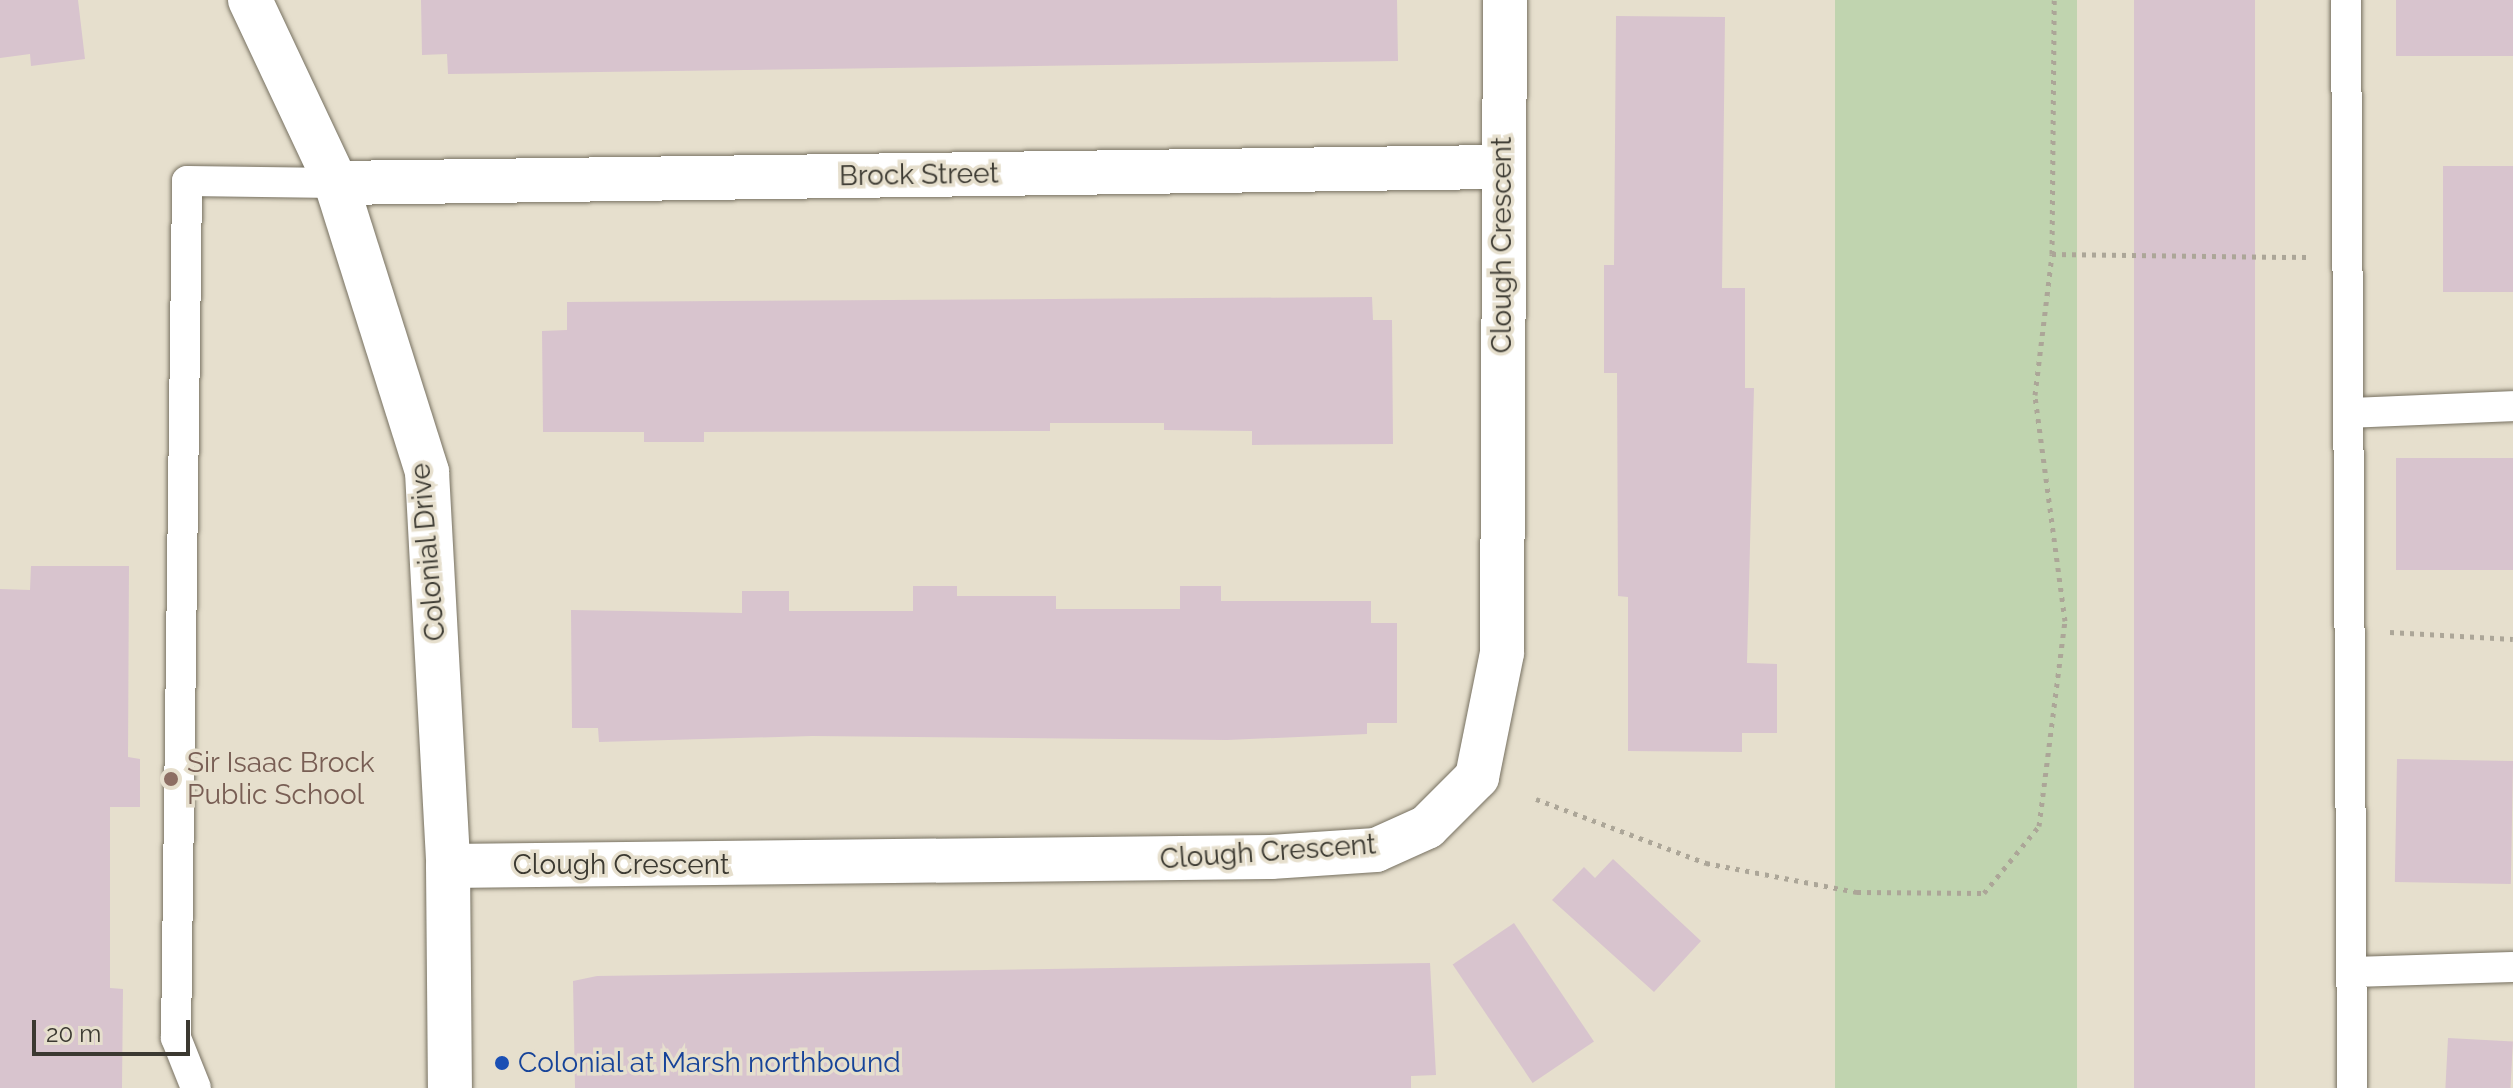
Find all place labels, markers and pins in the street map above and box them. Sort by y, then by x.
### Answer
place label: Sir Isaac Brock Public School [187,746,375,812]
marker: Sir Isaac Brock Public School [162,770,180,788]
place label: Colonial at Marsh northbound [518,1046,902,1080]
marker: Colonial at Marsh northbound [493,1054,511,1072]

